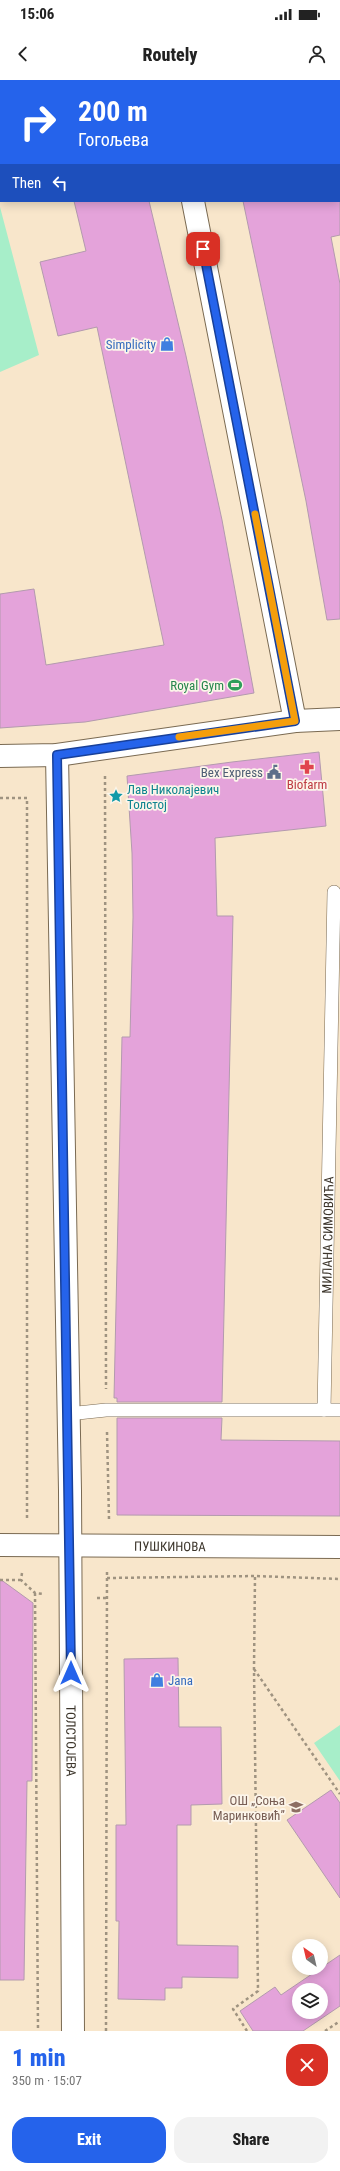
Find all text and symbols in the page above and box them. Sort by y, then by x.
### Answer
text: 15:06 [20,5,54,23]
icon: back [12,43,34,65]
icon: person [306,43,328,65]
text: Routely [143,44,197,65]
text: 200 m [78,95,148,128]
icon: right [12,96,64,148]
text: Гогољева [78,129,149,150]
icon: left [49,172,71,194]
text: Then [12,174,41,192]
pin [186,232,220,266]
icon: arrive [192,238,214,260]
shop icon: Simplicity [159,336,175,352]
place label: Simplicity [106,337,157,352]
sports icon: Royal Gym [227,677,243,693]
place label: Royal Gym [170,678,224,693]
pharmacy icon: Biofarm [299,759,315,775]
public building icon: Bex Express [266,764,282,780]
place label: Bex Express [201,765,263,780]
place label: Biofarm [287,777,327,792]
place label: Лав Николајевич Толстој [127,782,219,812]
place icon: Лав Николајевич Толстој [108,788,124,804]
street label: МИЛАНА СИМОВИЋА [319,1176,336,1294]
street label: ПУШКИНОВА [134,1538,206,1554]
position arrow [50,1652,92,1694]
shop icon: Jana [149,1672,165,1688]
place label: Jana [168,1673,193,1688]
street label: ТОЛСТОЈЕВА [64,1705,79,1777]
place label: ОШ „Соња Маринковић” [213,1793,285,1823]
school or university icon: ОШ „Соња Маринковић” [288,1799,304,1815]
north arrow [292,1939,328,1975]
map controls [292,1939,328,2019]
button: layers [292,1983,328,2019]
text: 1 min [12,2044,66,2072]
button: close [286,2044,328,2086]
text: 350 m · 15:07 [12,2073,82,2088]
button: Exit [12,2117,166,2163]
button: Share [174,2117,328,2163]

